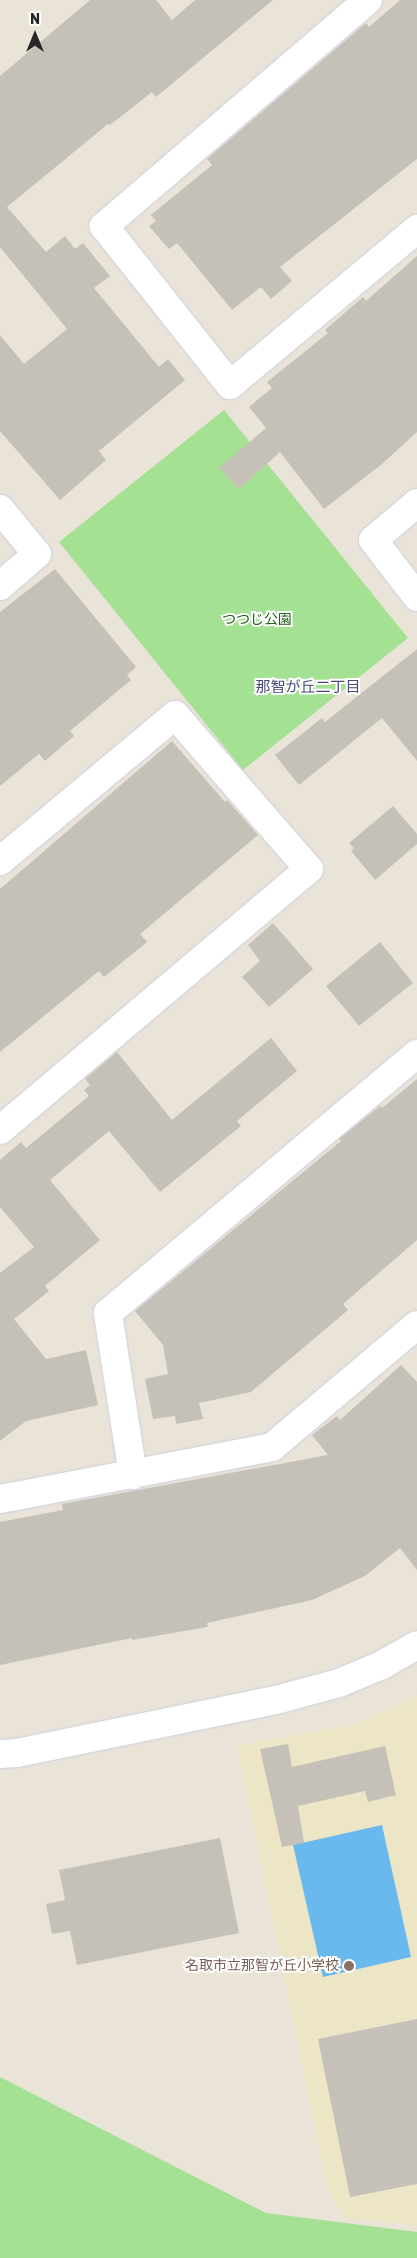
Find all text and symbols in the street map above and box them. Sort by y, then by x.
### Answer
north arrow [10,10,60,60]
text: N [30,11,40,28]
park label: つつじ公園 [222,612,292,628]
district label: 那智が丘二丁目 [256,679,360,697]
place label: 名取市立那智が丘小学校 [185,1958,339,1974]
marker: 名取市立那智が丘小学校 [343,1960,355,1972]

